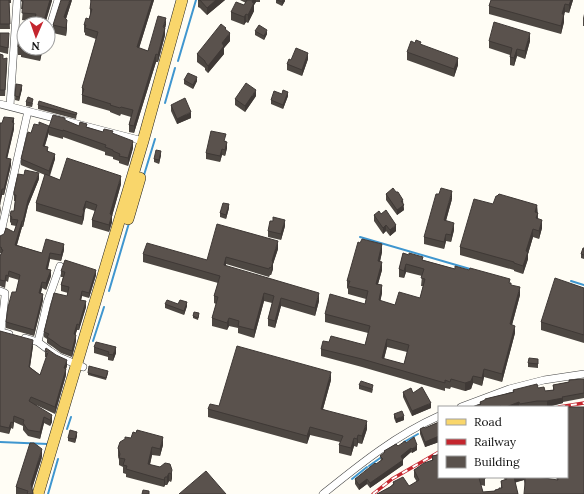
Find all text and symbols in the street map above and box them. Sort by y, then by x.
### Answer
north arrow [16,16,56,56]
text: N [31,39,40,53]
legend [438,406,568,478]
text: Road [474,414,502,429]
text: Railway [474,434,517,449]
text: Building [474,454,520,469]

